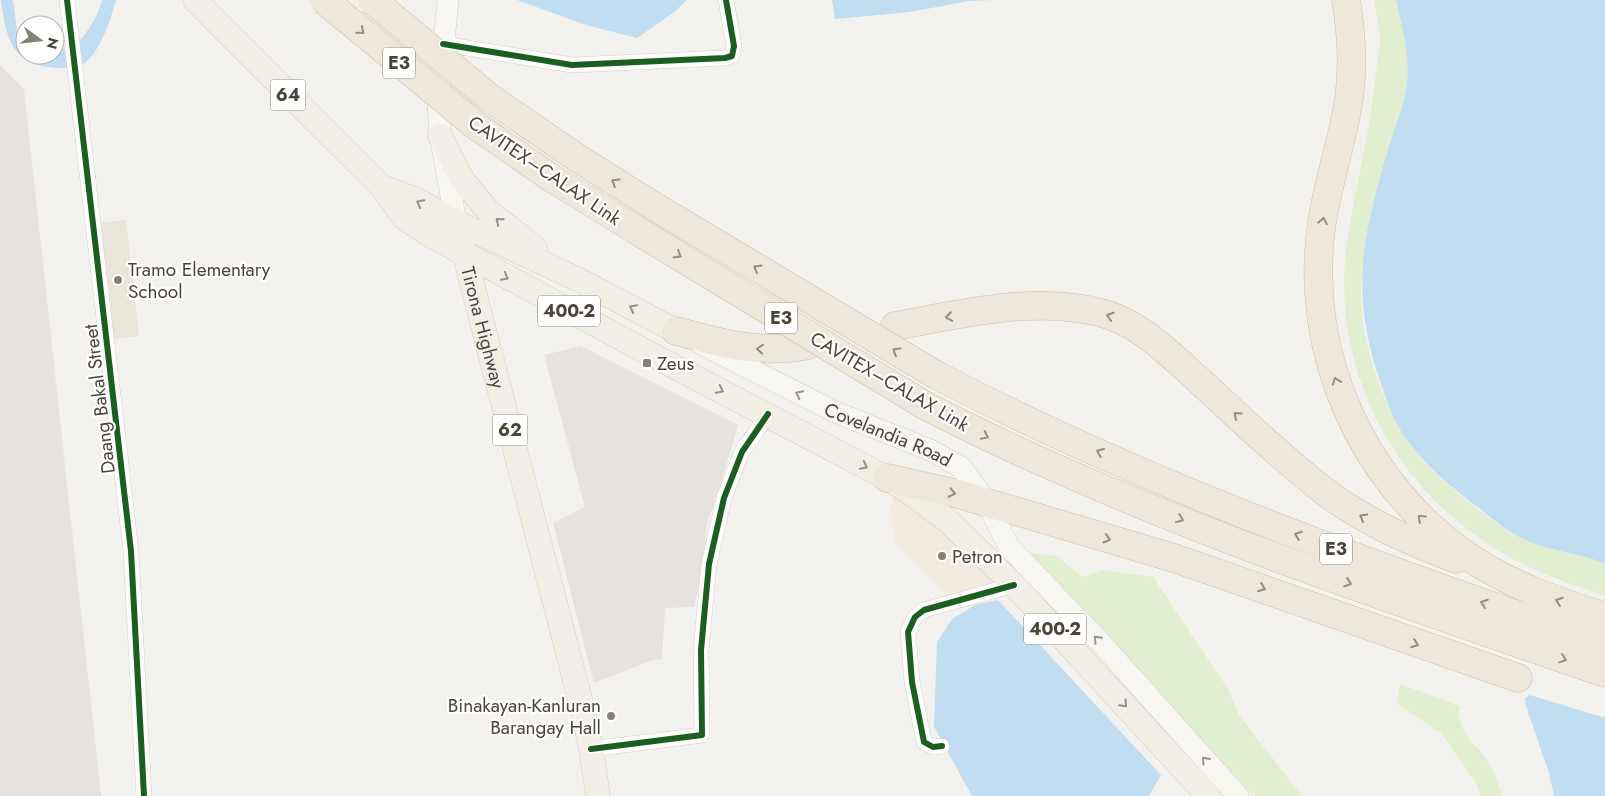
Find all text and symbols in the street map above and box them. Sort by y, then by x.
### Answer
north arrow [15,15,65,65]
one-way arrow [355,26,364,34]
text: N [41,35,64,51]
road number: E3 [383,48,415,78]
road number: 64 [270,80,306,110]
street label: CAVITEX–CALAX Link [463,109,627,232]
one-way arrow [612,179,621,188]
one-way arrow [416,199,425,209]
one-way arrow [1317,217,1327,225]
one-way arrow [496,218,505,227]
one-way arrow [672,248,681,258]
place label: Tramo Elementary School [128,256,271,305]
street label: Tirona Highway [454,264,512,392]
one-way arrow [753,264,762,274]
one-way arrow [500,270,509,280]
marker: Tramo Elementary School [112,274,124,286]
road number: 400-2 [538,296,600,326]
road number: E3 [765,302,797,334]
one-way arrow [629,304,638,314]
one-way arrow [945,311,953,321]
one-way arrow [1106,311,1115,321]
street label: Daang Bakal Street [77,322,122,475]
street label: CAVITEX–CALAX Link [805,325,975,438]
one-way arrow [755,343,763,354]
one-way arrow [893,348,902,358]
place label: Zeus [657,350,695,377]
marker: Zeus [641,357,653,369]
one-way arrow [1332,378,1342,386]
one-way arrow [715,384,724,394]
one-way arrow [795,390,804,400]
street label: Covelandia Road [819,396,957,474]
one-way arrow [1233,412,1242,421]
road number: 62 [492,414,528,446]
one-way arrow [980,429,989,440]
one-way arrow [1096,448,1105,459]
one-way arrow [858,459,867,469]
one-way arrow [947,487,956,498]
one-way arrow [1175,512,1184,523]
one-way arrow [1359,514,1368,524]
one-way arrow [1417,515,1426,524]
one-way arrow [1294,531,1303,541]
one-way arrow [1103,533,1111,543]
road number: E3 [1320,534,1352,564]
place label: Petron [952,543,1003,570]
marker: Petron [936,550,948,562]
one-way arrow [1343,577,1351,587]
one-way arrow [1257,582,1266,592]
one-way arrow [1555,597,1564,607]
one-way arrow [1480,599,1488,609]
road number: 400-2 [1024,614,1086,644]
one-way arrow [1094,636,1103,645]
one-way arrow [1410,638,1419,648]
one-way arrow [1558,653,1566,663]
place label: Binakayan-Kanluran Barangay Hall [448,692,601,741]
one-way arrow [1118,699,1127,708]
marker: Binakayan-Kanluran Barangay Hall [605,710,617,722]
one-way arrow [1202,757,1211,766]

